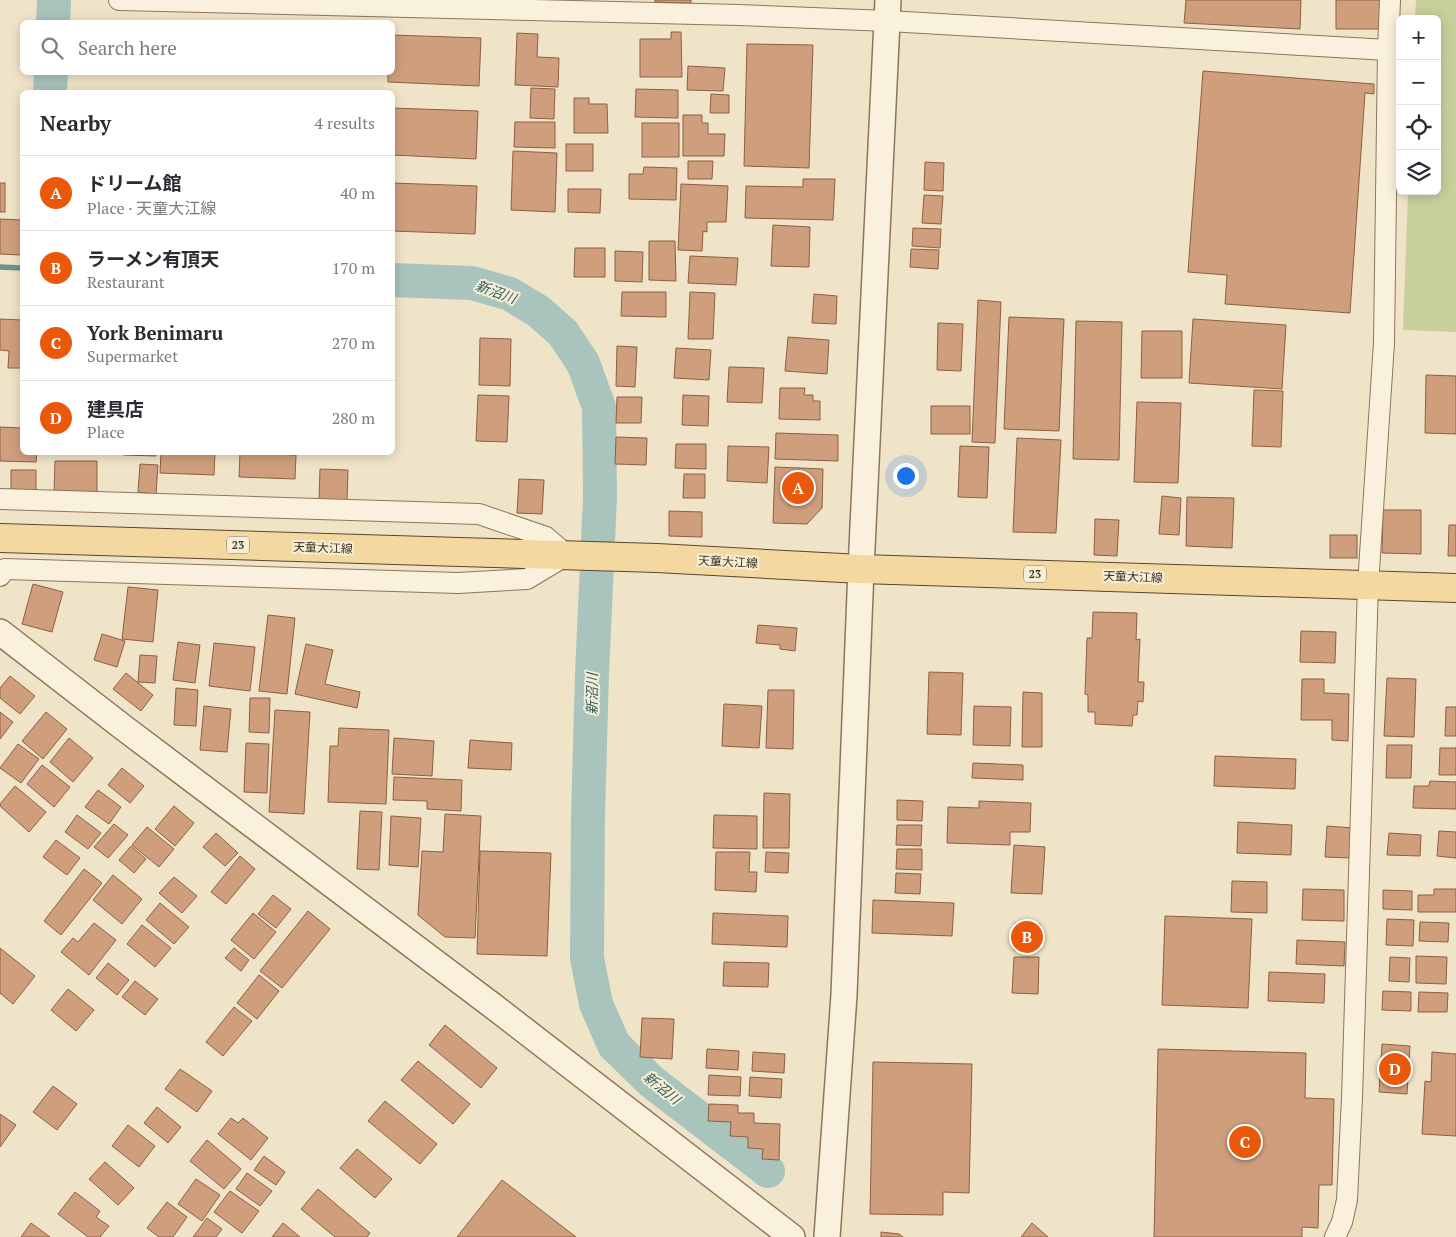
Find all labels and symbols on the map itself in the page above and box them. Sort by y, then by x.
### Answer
water label: 新沼川 [473,275,521,308]
your location [893,463,919,489]
pin: A [782,469,814,507]
road number: 23 [227,536,249,554]
street label: 天童大江線 [293,539,353,556]
street label: 天童大江線 [698,552,758,571]
road number: 23 [1024,566,1046,582]
street label: 天童大江線 [1103,568,1163,585]
water label: 新沼川 [582,671,601,715]
pin: B [1011,918,1043,956]
pin: D [1379,1050,1411,1088]
water label: 新沼川 [640,1067,686,1109]
pin: C [1229,1123,1261,1161]

